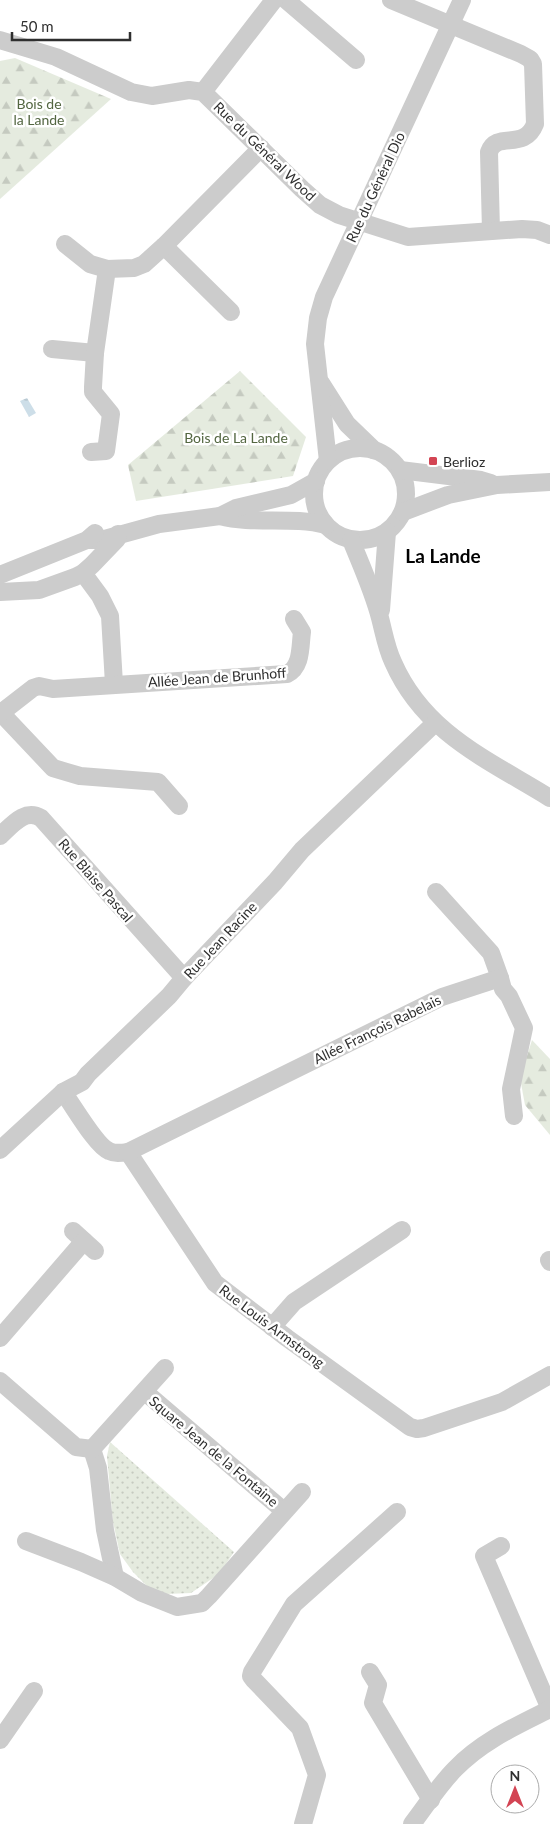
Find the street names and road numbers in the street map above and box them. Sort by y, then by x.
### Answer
street label: Rue du Général Wood [210,98,320,204]
street label: Rue du Général Dio [342,129,408,245]
street label: Allée Jean de Brunhoff [147,664,287,690]
street label: Rue Blaise Pascal [55,835,137,925]
street label: Rue Jean Racine [180,898,260,982]
street label: Allée François Rabelais [311,991,443,1067]
street label: Rue Louis Armstrong [216,1281,328,1371]
street label: Square Jean de la Fontaine [146,1392,282,1510]

